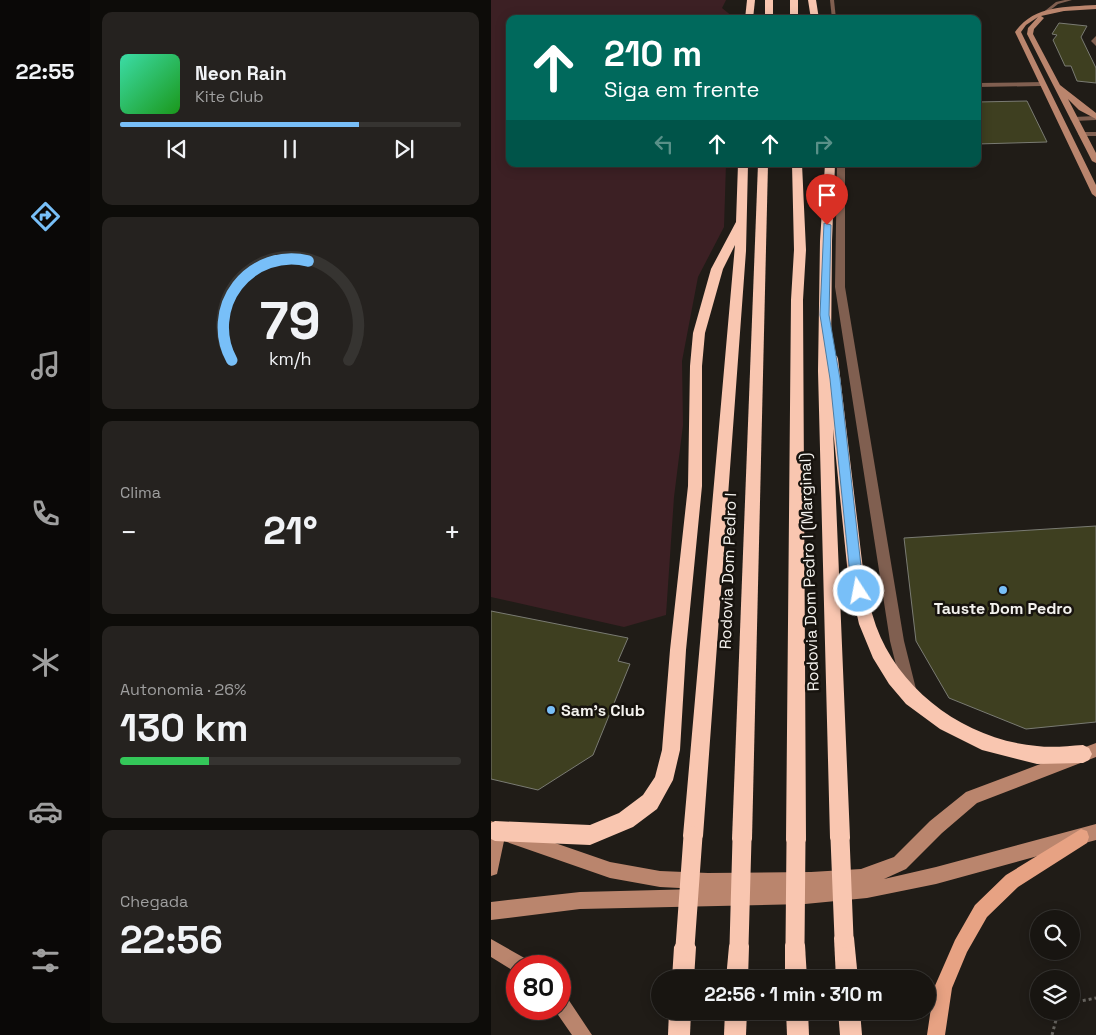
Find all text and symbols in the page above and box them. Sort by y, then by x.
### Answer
text: 210 m [604,32,702,76]
icon: ahead [521,35,586,100]
text: 22:55 [15,57,75,85]
text: Neon Rain [195,61,287,86]
text: Siga em frente [604,75,759,103]
text: Kite Club [195,86,264,107]
icon: left [650,130,678,158]
icon: ahead [703,130,731,158]
icon: ahead [756,130,784,158]
icon: right [809,130,837,158]
icon: previous [163,135,191,163]
icon: pause [276,135,304,163]
icon: next [390,135,418,163]
pin [806,174,848,225]
icon: arrive [813,181,841,209]
icon: directions [28,199,63,234]
text: 79 [260,288,321,354]
text: km/h [269,347,312,370]
icon: music [28,348,63,383]
street label: Rodovia Dom Pedro I (Marginal) [794,452,824,692]
text: Clima [120,482,161,503]
street label: Rodovia Dom Pedro I [715,492,741,650]
icon: phone [28,496,63,531]
text: 21° [263,507,318,555]
text: − [120,514,137,550]
text: + [444,514,461,550]
position arrow [832,564,884,616]
marker: Tauste Dom Pedro [997,584,1009,596]
place label: Tauste Dom Pedro [934,598,1072,619]
icon: climate [28,645,63,680]
text: Autonomia · 26% [120,679,246,700]
place label: Sam's Club [561,700,645,721]
text: 130 km [120,704,248,752]
marker: Sam's Club [545,704,557,716]
icon: car [28,794,63,829]
text: Chegada [120,891,188,912]
map controls [1030,910,1080,1020]
button: search [1030,910,1080,960]
text: 22:56 [120,916,223,964]
icon: filters [28,943,63,978]
speed limit sign: 80 [506,955,571,1020]
button: layers [1030,970,1080,1020]
text: 22:56 · 1 min · 310 m [704,982,883,1007]

